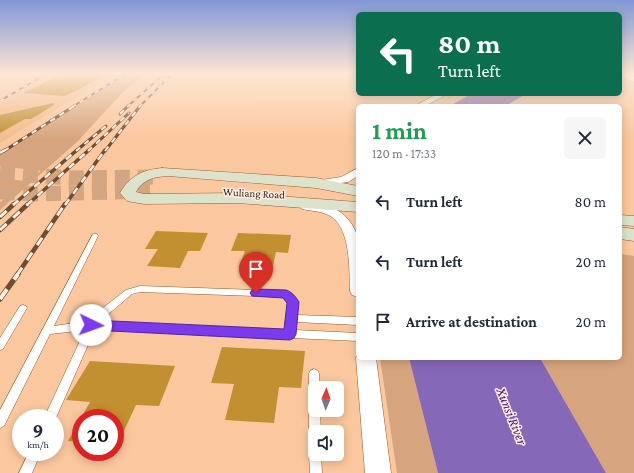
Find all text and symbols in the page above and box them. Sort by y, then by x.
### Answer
icon: left [372,28,424,80]
text: 80 m [438,28,500,59]
text: Turn left [438,61,501,81]
text: 1 min [372,117,427,144]
button: close [564,117,606,159]
text: 120 m · 17:33 [372,146,436,161]
street label: Wuliang Road [223,185,286,202]
icon: left [372,191,394,213]
text: Turn left [406,194,462,210]
text: 80 m [575,194,606,210]
icon: left [372,251,394,273]
pin [239,252,273,293]
text: Turn left [406,254,462,270]
text: 20 m [576,254,606,270]
icon: arrive [245,258,267,280]
position arrow [70,304,112,346]
icon: arrive [372,311,394,333]
text: Arrive at destination [406,314,537,330]
text: 20 m [576,314,606,330]
north arrow [308,381,344,417]
map controls [308,381,344,461]
water label: Xunsi River [493,384,531,448]
speed limit sign: 20 [72,409,124,461]
text: 9 [33,419,43,441]
button: sound [308,425,344,461]
text: km/h [27,439,49,450]

